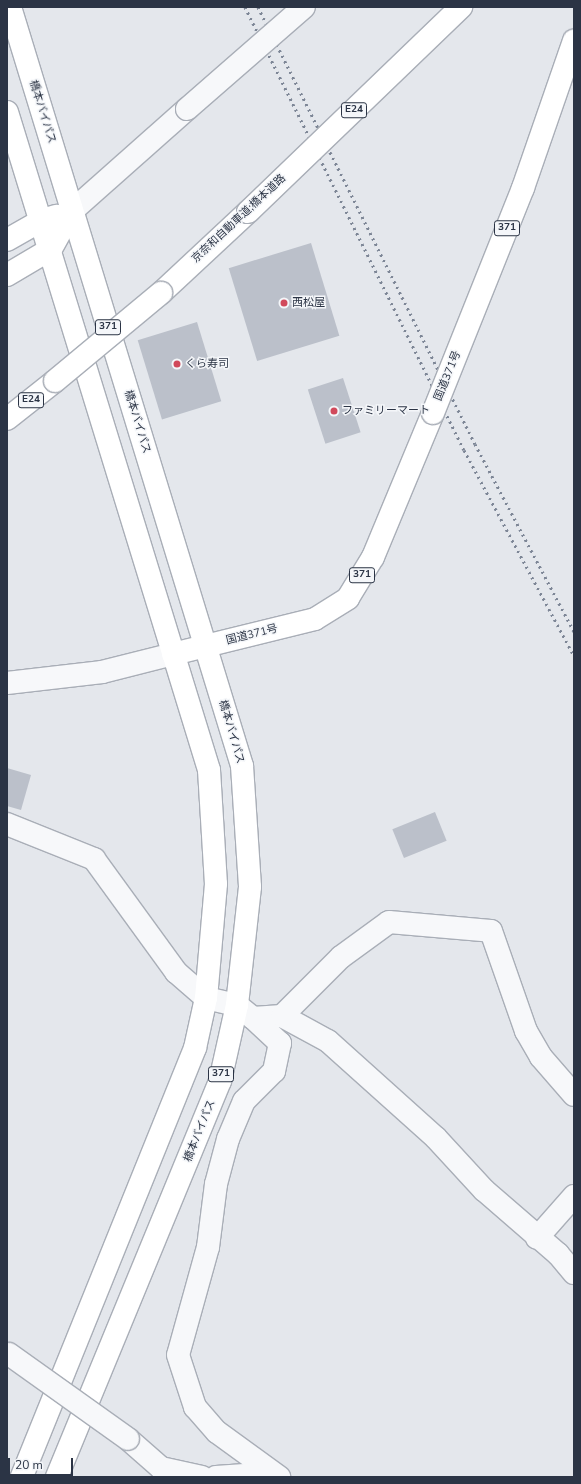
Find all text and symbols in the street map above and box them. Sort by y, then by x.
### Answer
street label: 橋本バイパス [26,79,58,145]
road number: E24 [341,102,367,118]
street label: 京奈和自動車道;橋本道路 [189,172,289,266]
road number: 371 [494,220,520,236]
place label: 西松屋 [292,296,325,310]
marker: 西松屋 [279,298,289,308]
road number: 371 [95,319,121,335]
street label: 国道371号 [432,349,464,403]
place label: くら寿司 [185,357,229,371]
marker: くら寿司 [172,359,182,369]
street label: 橋本バイパス [121,389,153,455]
road number: E24 [18,392,44,408]
place label: ファミリーマート [342,404,430,418]
marker: ファミリーマート [329,406,339,416]
road number: 371 [349,567,375,583]
street label: 国道371号 [225,622,279,648]
street label: 橋本バイパス [216,698,246,766]
road number: 371 [208,1066,234,1082]
street label: 橋本バイパス [182,1098,218,1164]
scale bar [10,1450,75,1476]
text: 20 m [15,1457,43,1473]

